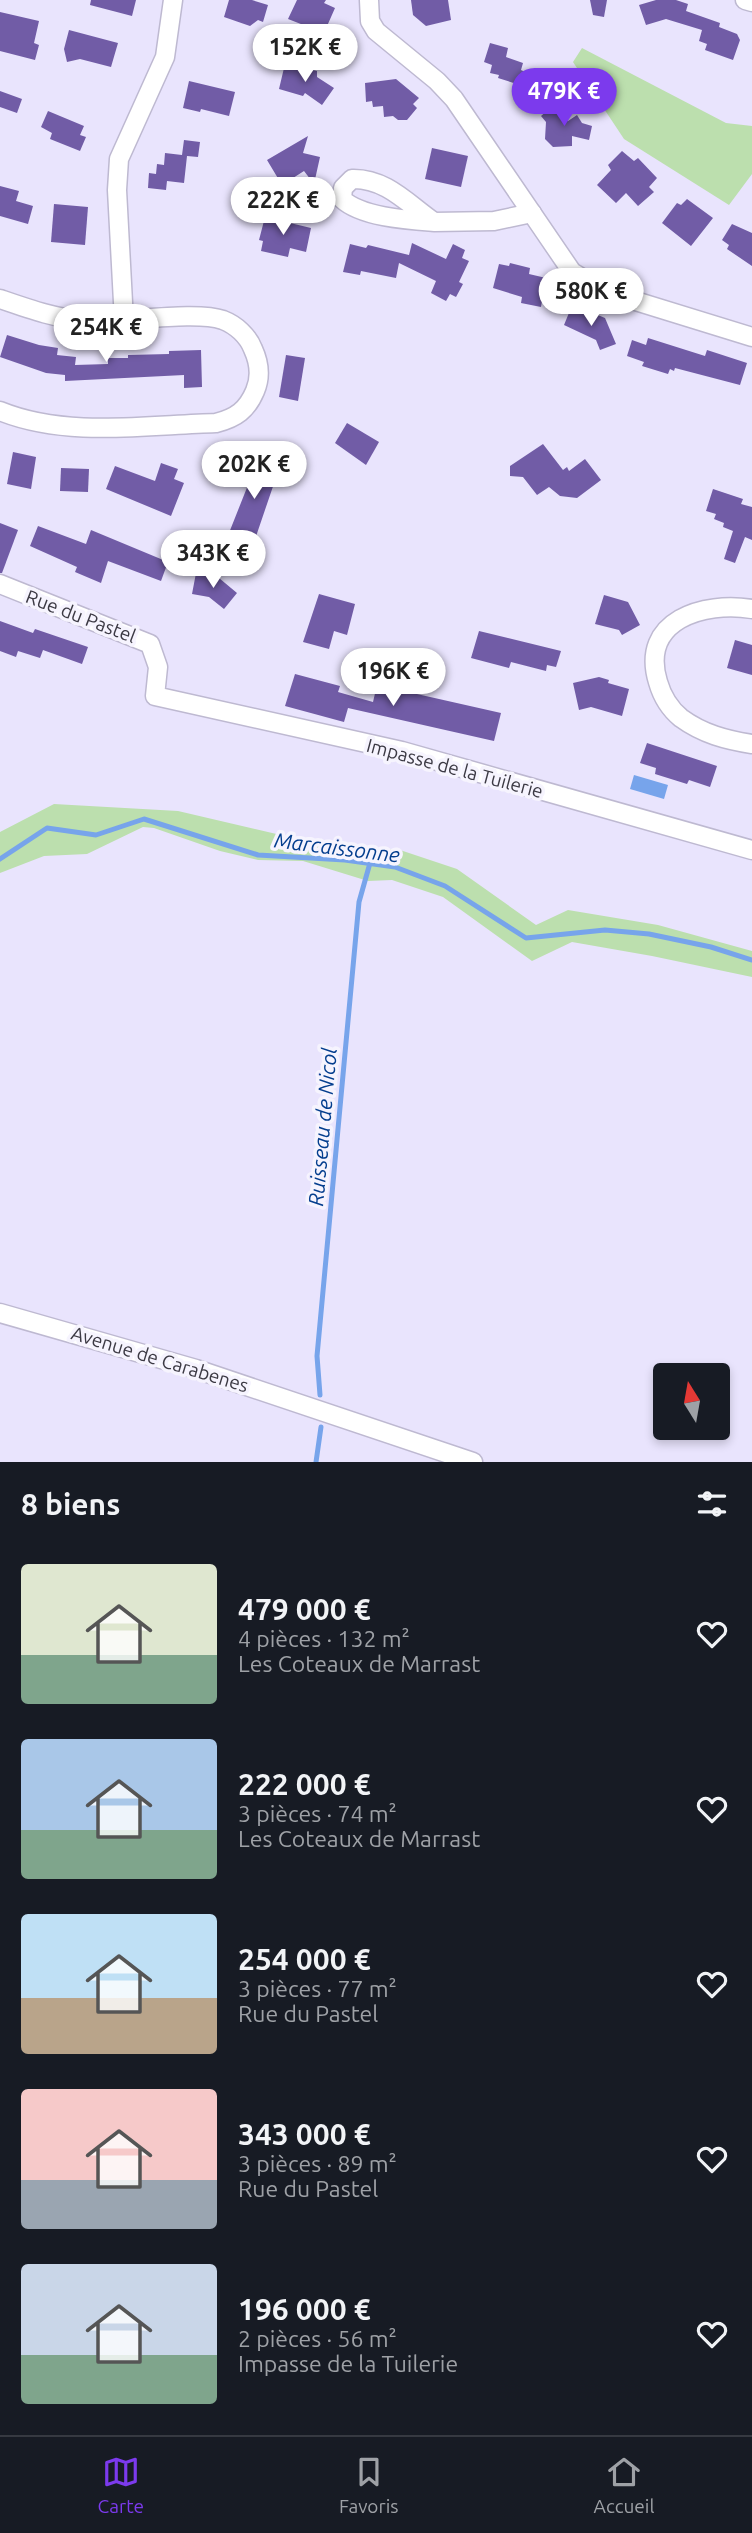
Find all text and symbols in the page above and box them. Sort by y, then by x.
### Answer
pin: 152K € [248,24,362,84]
text: 152K € [269,34,341,59]
pin: 479K € [507,68,621,128]
text: 479K € [528,78,600,103]
pin: 222K € [226,177,340,237]
text: 222K € [247,187,319,212]
pin: 580K € [534,268,648,328]
text: 580K € [555,278,627,303]
pin: 254K € [49,304,163,364]
text: 254K € [70,314,142,339]
pin: 202K € [197,442,311,501]
text: 202K € [218,451,290,476]
pin: 343K € [156,530,270,590]
text: 343K € [177,540,249,565]
street label: Rue du Pastel [23,585,139,647]
pin: 196K € [336,648,450,708]
text: 196K € [357,658,429,683]
street label: Impasse de la Tuilerie [364,734,546,802]
water label: Marcaissonne [273,827,402,867]
water label: Ruisseau de Nicol [303,1047,341,1207]
street label: Avenue de Carabenes [69,1322,251,1396]
north arrow [653,1363,730,1440]
map controls [653,1363,730,1440]
icon: filters [693,1485,731,1523]
text: 8 biens [21,1487,120,1521]
icon: home [77,1592,161,1676]
text: 479 000 € [238,1592,371,1626]
icon: heart [693,1615,731,1653]
text: 4 pièces · 132 m² [238,1626,410,1651]
text: Les Coteaux de Marrast [238,1651,480,1676]
icon: home [77,1767,161,1851]
text: 222 000 € [238,1767,371,1801]
icon: heart [693,1790,731,1828]
text: 3 pièces · 74 m² [238,1801,397,1826]
text: Les Coteaux de Marrast [238,1826,480,1851]
icon: home [77,1942,161,2026]
text: 254 000 € [238,1942,371,1976]
icon: heart [693,1965,731,2003]
text: 3 pièces · 77 m² [238,1976,397,2001]
text: Rue du Pastel [238,2001,378,2026]
icon: home [77,2117,161,2201]
text: 343 000 € [238,2117,371,2151]
icon: heart [693,2140,731,2178]
text: 3 pièces · 89 m² [238,2151,397,2176]
text: Rue du Pastel [238,2176,378,2201]
icon: home [77,2292,161,2376]
text: 196 000 € [238,2292,371,2326]
icon: heart [693,2315,731,2353]
text: 2 pièces · 56 m² [238,2326,397,2351]
text: Impasse de la Tuilerie [238,2351,458,2376]
tab: Carte [98,2453,144,2517]
tab: Favoris [339,2453,399,2517]
tab: Accueil [594,2453,654,2517]

